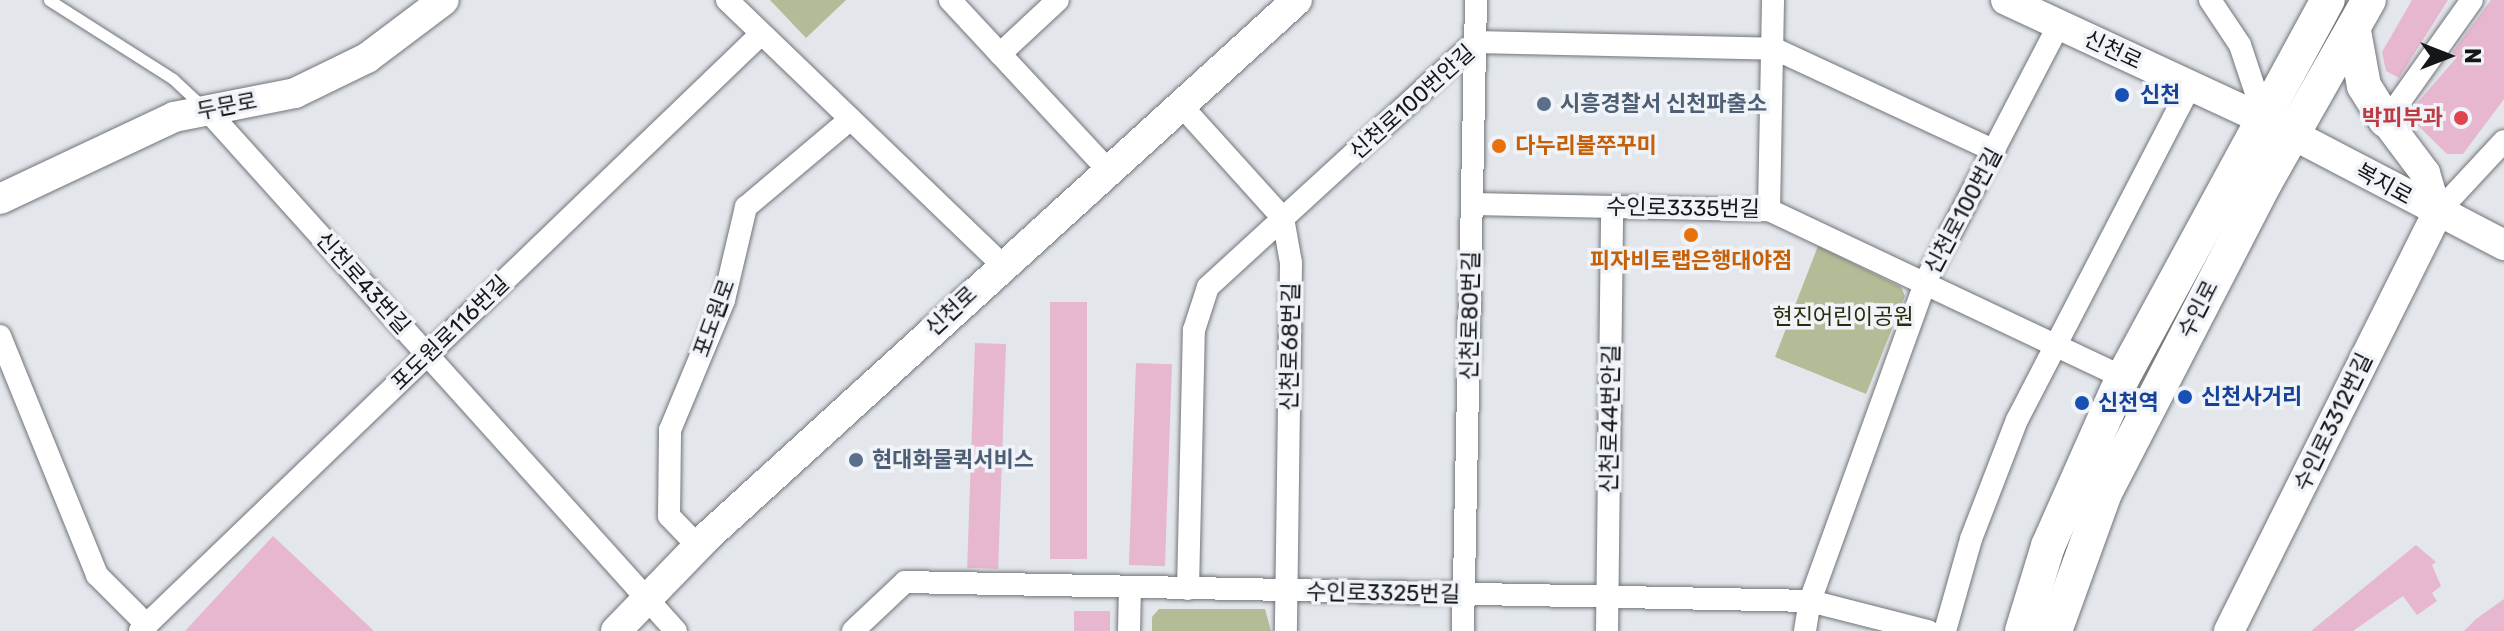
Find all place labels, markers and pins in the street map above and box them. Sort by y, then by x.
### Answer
place label: 신천 [2140,82,2180,108]
marker: 신천 [2111,84,2133,106]
place label: 시흥경찰서 신천파출소 [1560,91,1767,117]
marker: 시흥경찰서 신천파출소 [1535,95,1553,113]
place label: 박피부과 [2362,105,2443,131]
marker: 박피부과 [2450,107,2472,129]
place label: 다누리불쭈꾸미 [1515,133,1657,159]
marker: 다누리불쭈꾸미 [1490,137,1508,155]
marker: 피자비토랩은행대야점 [1682,226,1700,244]
place label: 피자비토랩은행대야점 [1590,248,1792,274]
place label: 신천사거리 [2201,384,2302,410]
marker: 신천사거리 [2176,388,2194,406]
place label: 신천역 [2098,390,2159,416]
marker: 신천역 [2073,394,2091,412]
place label: 현대화물퀵서비스 [872,447,1034,473]
marker: 현대화물퀵서비스 [847,451,865,469]

